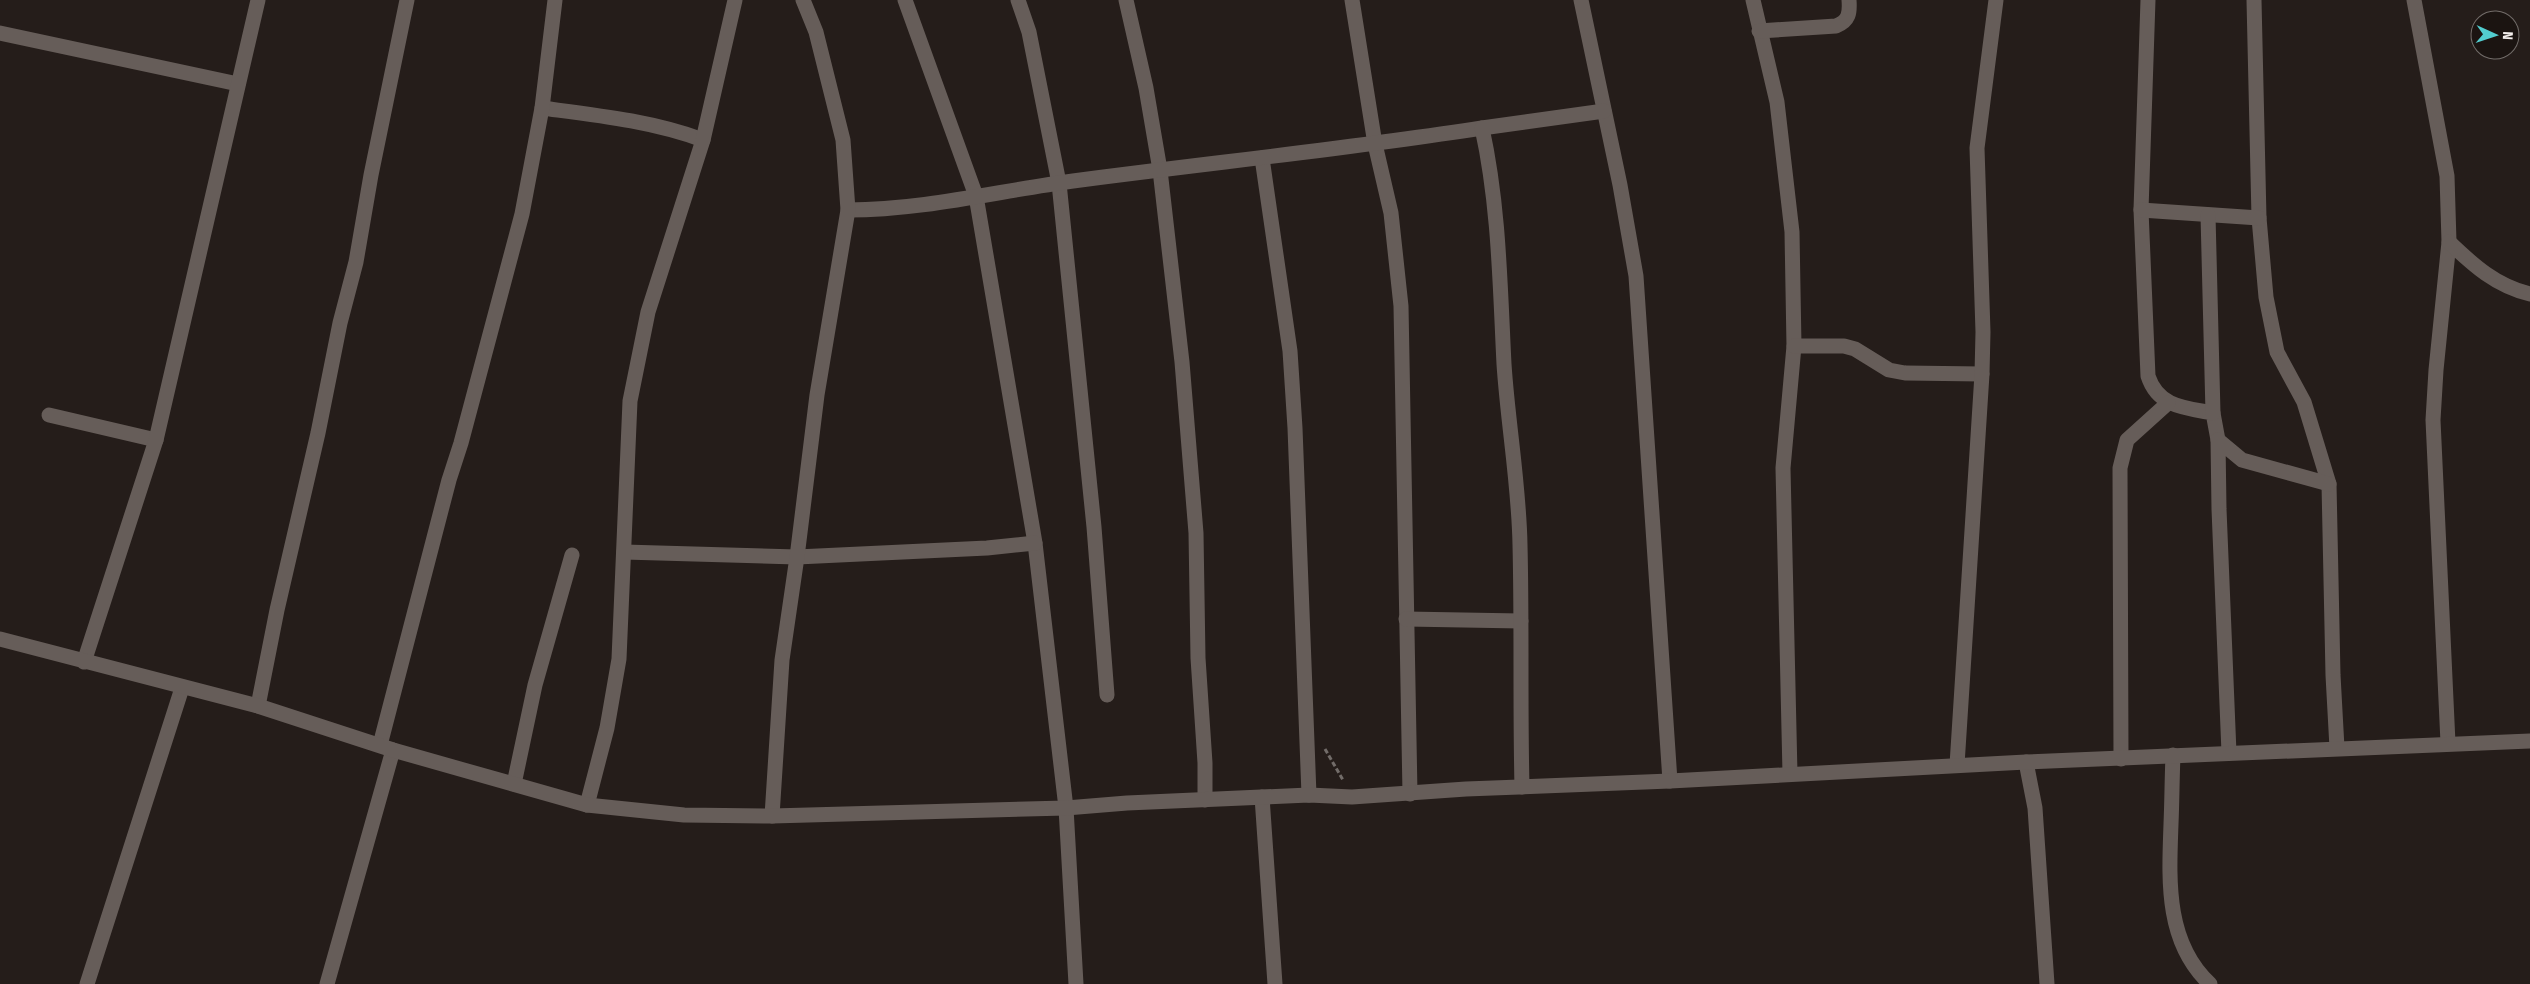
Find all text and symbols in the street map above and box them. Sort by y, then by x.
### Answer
north arrow [2470,10,2520,60]
text: N [2499,31,2516,40]

